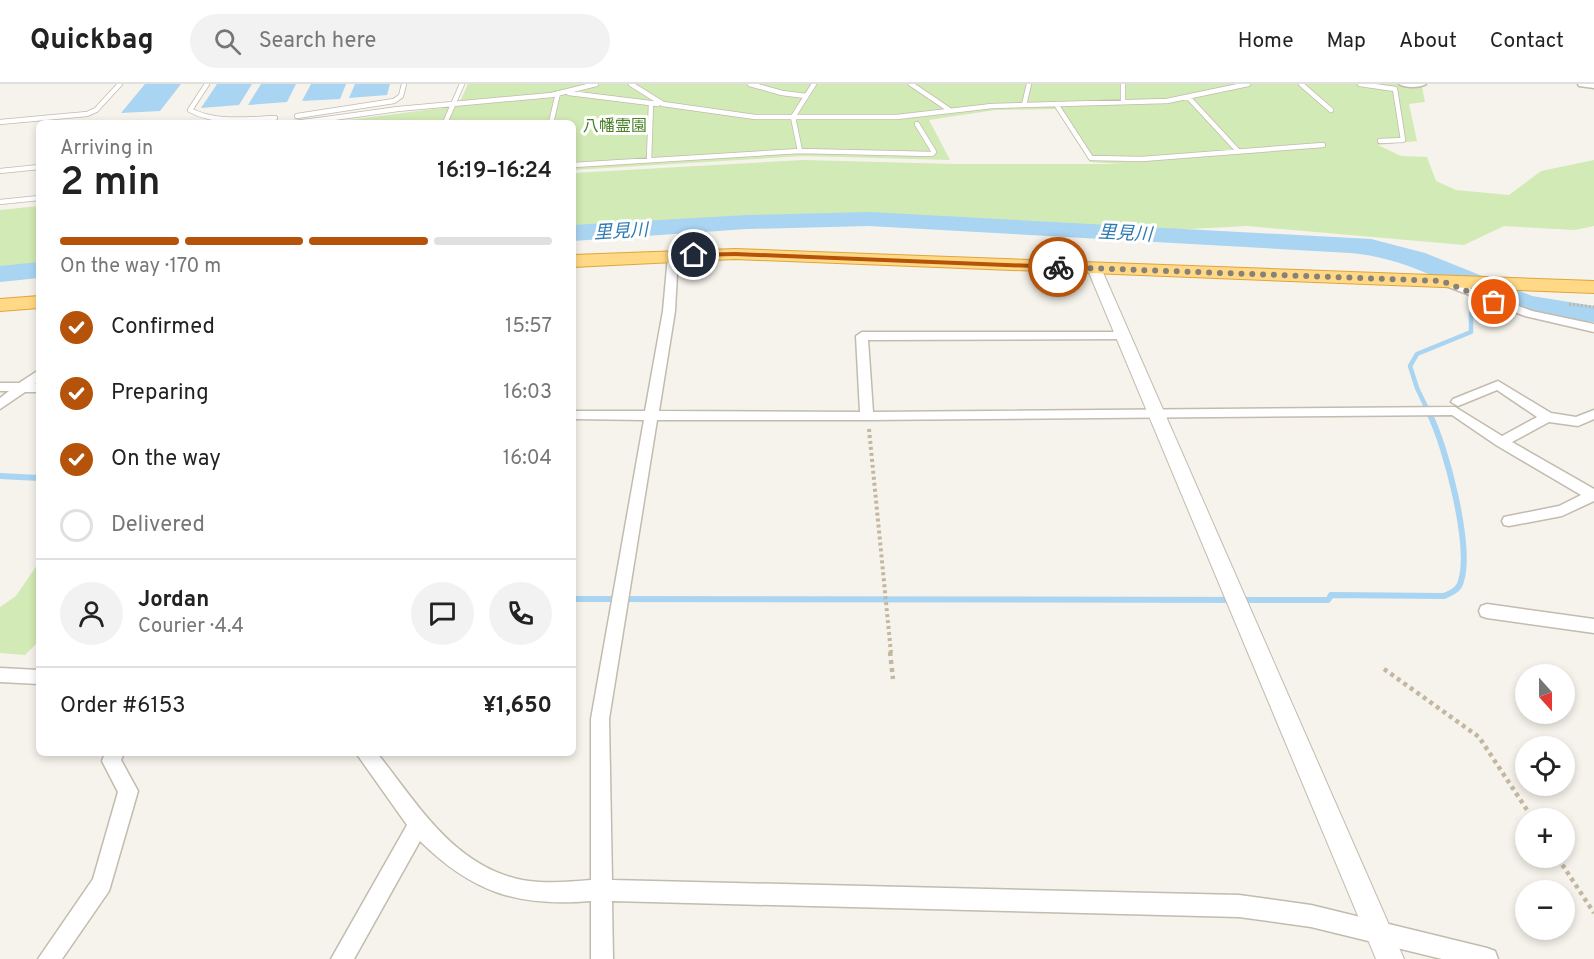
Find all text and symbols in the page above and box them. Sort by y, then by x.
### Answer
search box [190,14,610,68]
text: Quickbag [30,23,154,59]
icon: search [211,25,244,58]
text: Search here [259,28,376,55]
text: Home [1238,28,1294,55]
text: Map [1327,28,1366,55]
text: About [1399,28,1457,55]
text: Contact [1490,28,1564,55]
park label: 八幡霊園 [583,117,647,137]
text: Arriving in [60,136,153,162]
text: 16:19–16:24 [437,158,552,185]
text: 2 min [60,160,161,209]
water label: 里見川 [594,219,651,245]
water label: 里見川 [1097,222,1154,247]
pin [668,229,719,280]
courier [1028,237,1088,297]
icon: home [677,238,710,271]
icon: bike [1042,251,1075,284]
text: On the way · 170 m [60,254,221,280]
pin [1468,276,1519,327]
icon: bag [1477,285,1510,318]
icon: check [60,311,93,344]
text: Confirmed [111,314,215,341]
text: 15:57 [505,314,552,340]
icon: check [60,377,93,410]
text: Preparing [111,380,209,407]
text: 16:03 [503,380,552,406]
icon: check [60,443,93,476]
text: On the way [111,446,221,473]
text: 16:04 [503,446,552,472]
text: Delivered [111,512,205,539]
button: person [60,582,123,645]
button: chat [411,582,474,645]
button: phone [489,582,552,645]
text: Jordan [138,587,209,614]
text: Courier · 4.4 [138,614,244,640]
north arrow [1515,664,1575,724]
map controls [1515,664,1575,940]
text: Order #6153 [60,693,186,720]
text: ¥1,650 [483,693,552,720]
button: locate [1515,736,1575,796]
button: + [1515,808,1575,868]
button: − [1515,880,1575,940]

